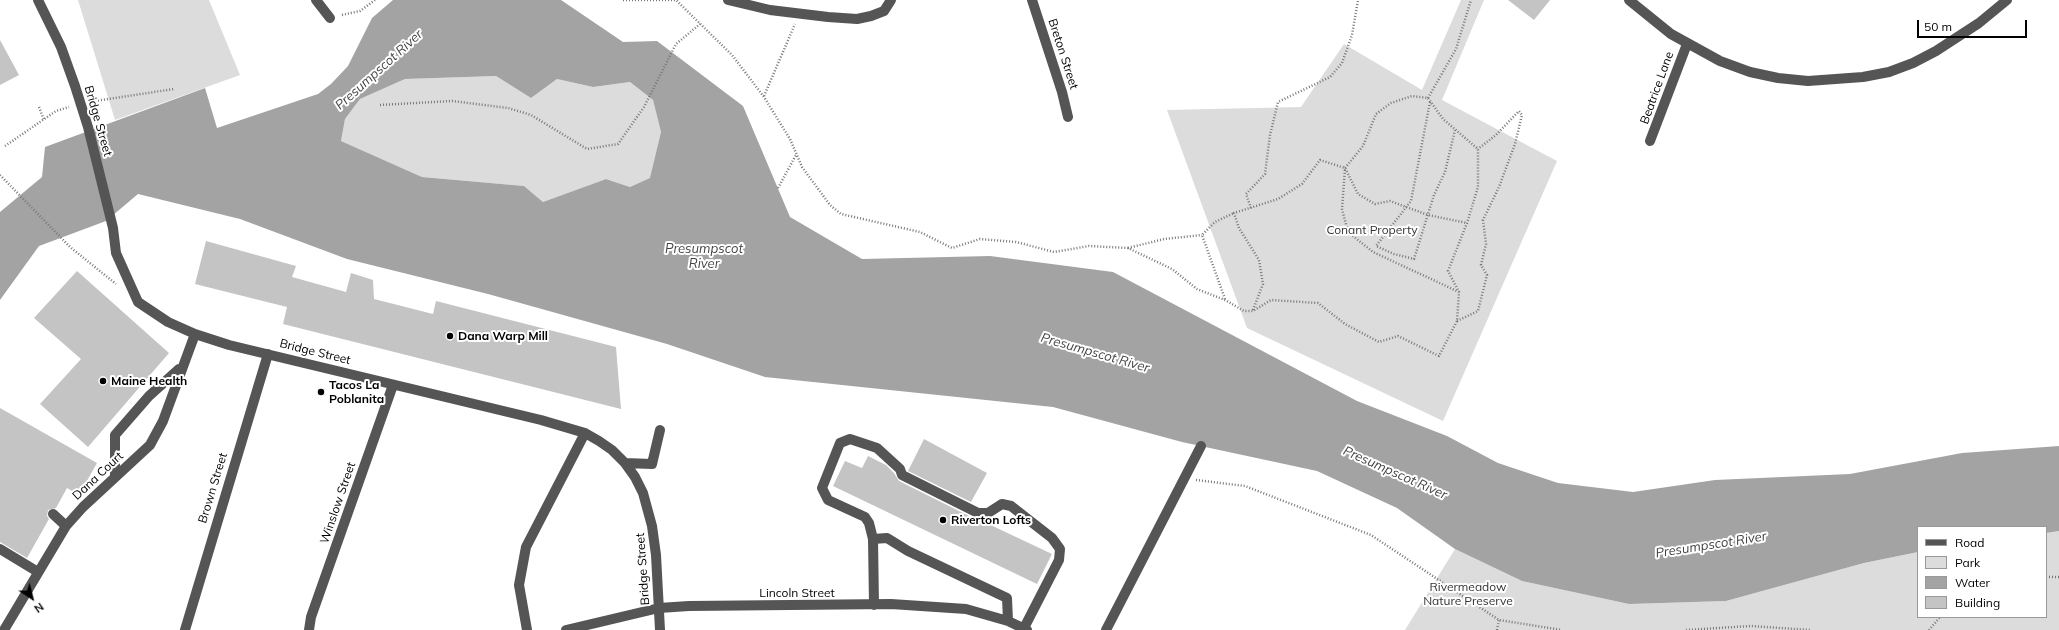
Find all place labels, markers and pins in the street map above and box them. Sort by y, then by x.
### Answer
place label: Dana Warp Mill [458,329,548,343]
marker: Dana Warp Mill [445,331,455,341]
place label: Maine Health [111,374,187,388]
marker: Maine Health [98,376,108,386]
place label: Tacos La Poblanita [329,378,384,406]
marker: Tacos La Poblanita [316,387,326,397]
place label: Riverton Lofts [951,513,1031,527]
marker: Riverton Lofts [938,515,948,525]

